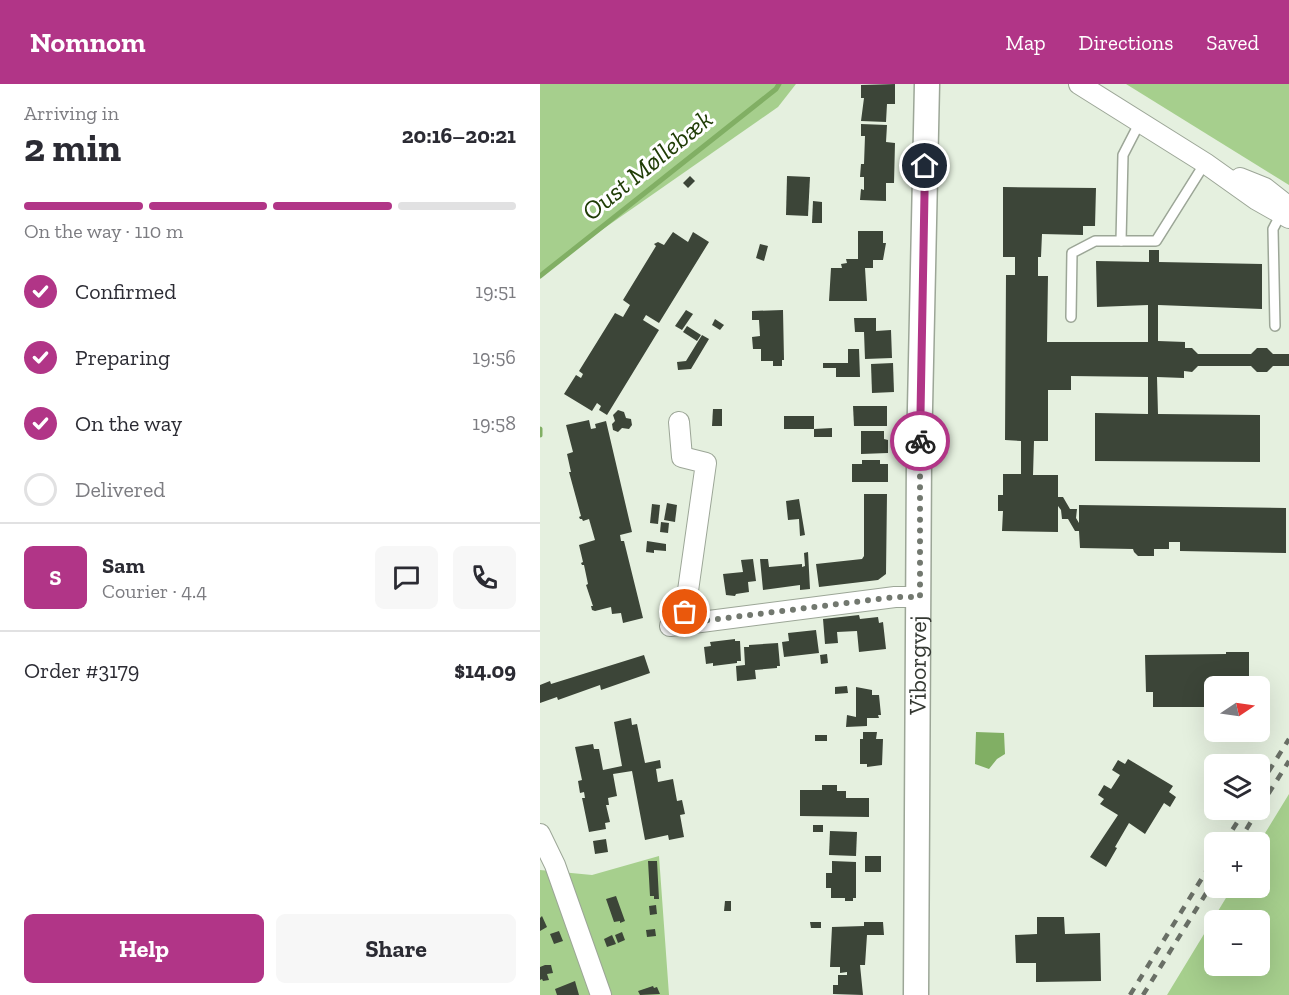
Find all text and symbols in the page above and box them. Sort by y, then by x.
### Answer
text: Nomnom [30,26,146,59]
text: Map [1006,30,1046,55]
text: Directions [1079,30,1173,55]
text: Saved [1206,30,1259,55]
text: Arriving in [24,101,119,125]
water label: Oust Møllebæk [575,103,719,227]
text: 20:16–20:21 [402,122,516,149]
text: 2 min [24,124,121,171]
pin [899,140,950,191]
icon: home [908,149,941,182]
text: On the way · 110 m [24,219,183,243]
icon: check [24,275,57,308]
text: Confirmed [75,278,176,305]
text: 19:51 [475,279,516,303]
icon: check [24,341,57,374]
text: Preparing [75,344,170,371]
text: 19:56 [472,345,516,369]
icon: check [24,407,57,440]
text: On the way [75,410,182,437]
text: 19:58 [472,411,516,435]
courier [890,411,950,471]
icon: bike [904,425,937,458]
text: Delivered [75,476,165,503]
button: chat [375,546,438,609]
button: phone [453,546,516,609]
text: Sam [102,552,145,579]
text: S [49,564,62,591]
text: Courier · 4.4 [102,579,207,603]
pin [659,586,710,637]
icon: bag [668,595,701,628]
street label: Viborgvej [903,615,932,716]
text: Order #3179 [24,657,139,684]
text: $14.09 [454,657,516,684]
north arrow [1204,676,1270,742]
map controls [1204,676,1270,976]
button: layers [1204,754,1270,820]
button: + [1204,832,1270,898]
button: − [1204,910,1270,976]
button: Help [24,914,264,983]
button: Share [276,914,516,983]

